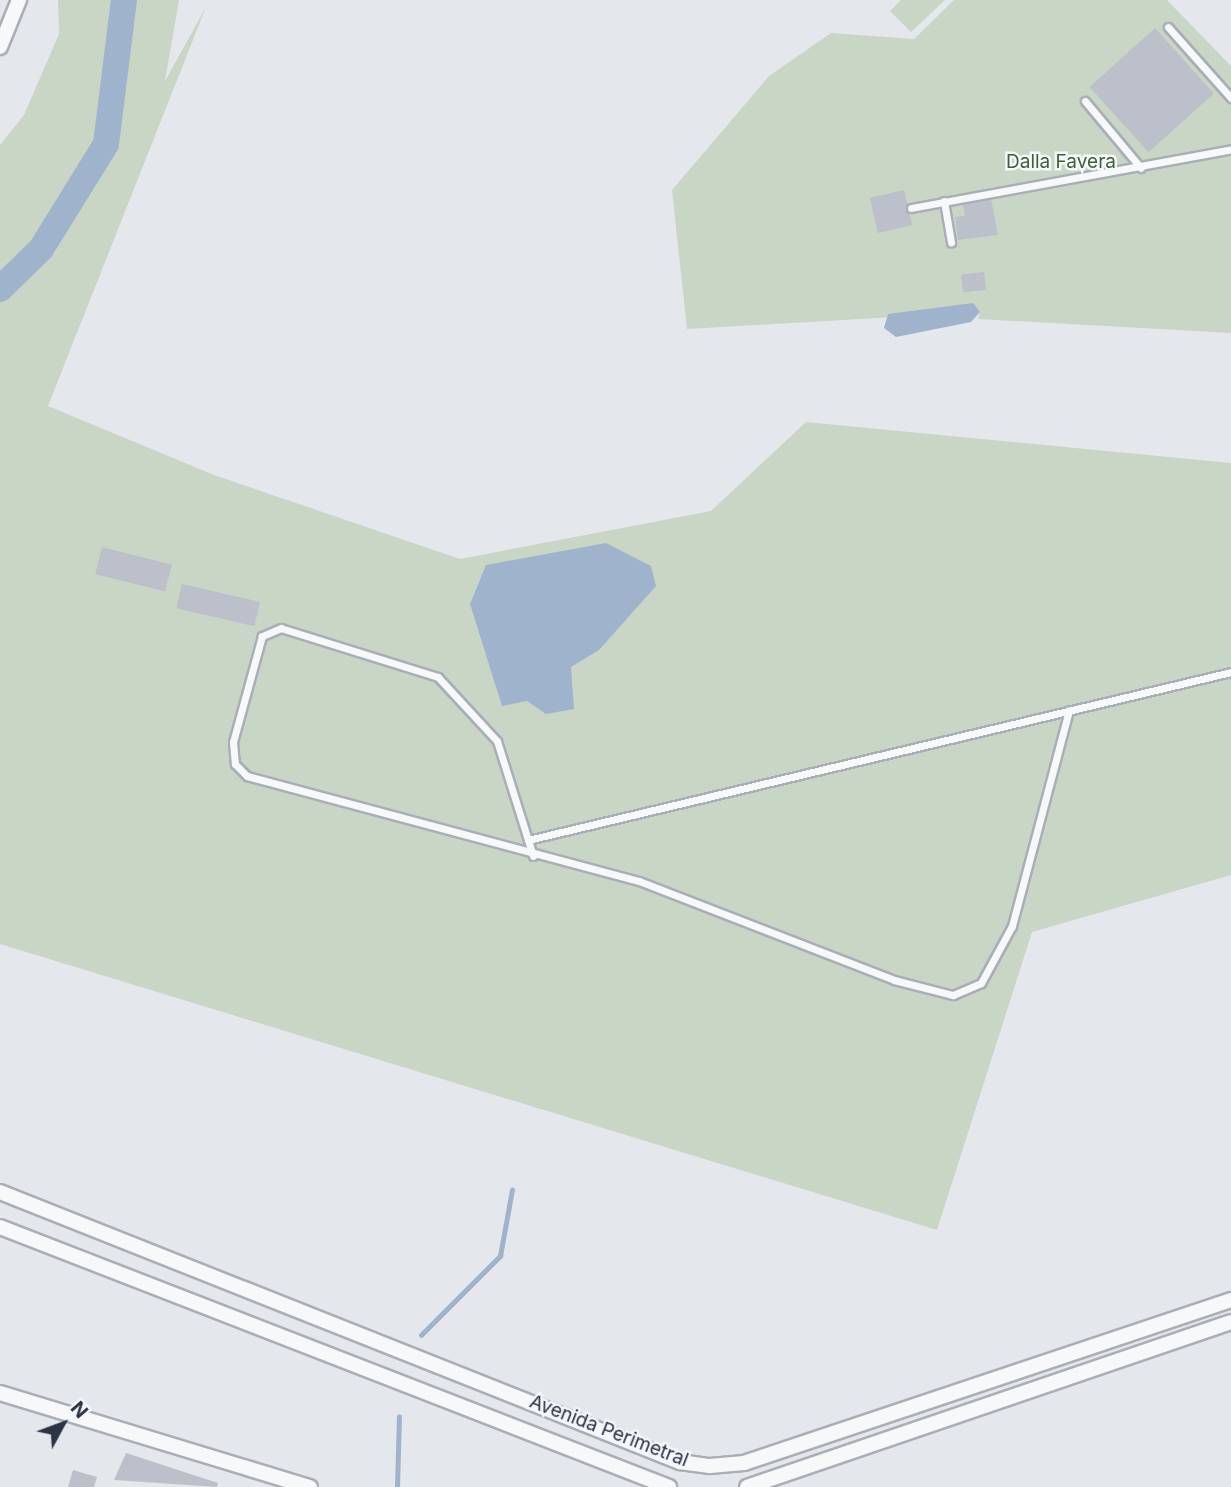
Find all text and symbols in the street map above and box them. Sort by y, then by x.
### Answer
park label: Dalla Favera [1006,151,1116,173]
north arrow [28,1389,98,1459]
street label: Avenida Perimetral [526,1390,692,1472]
text: N [66,1397,93,1423]

